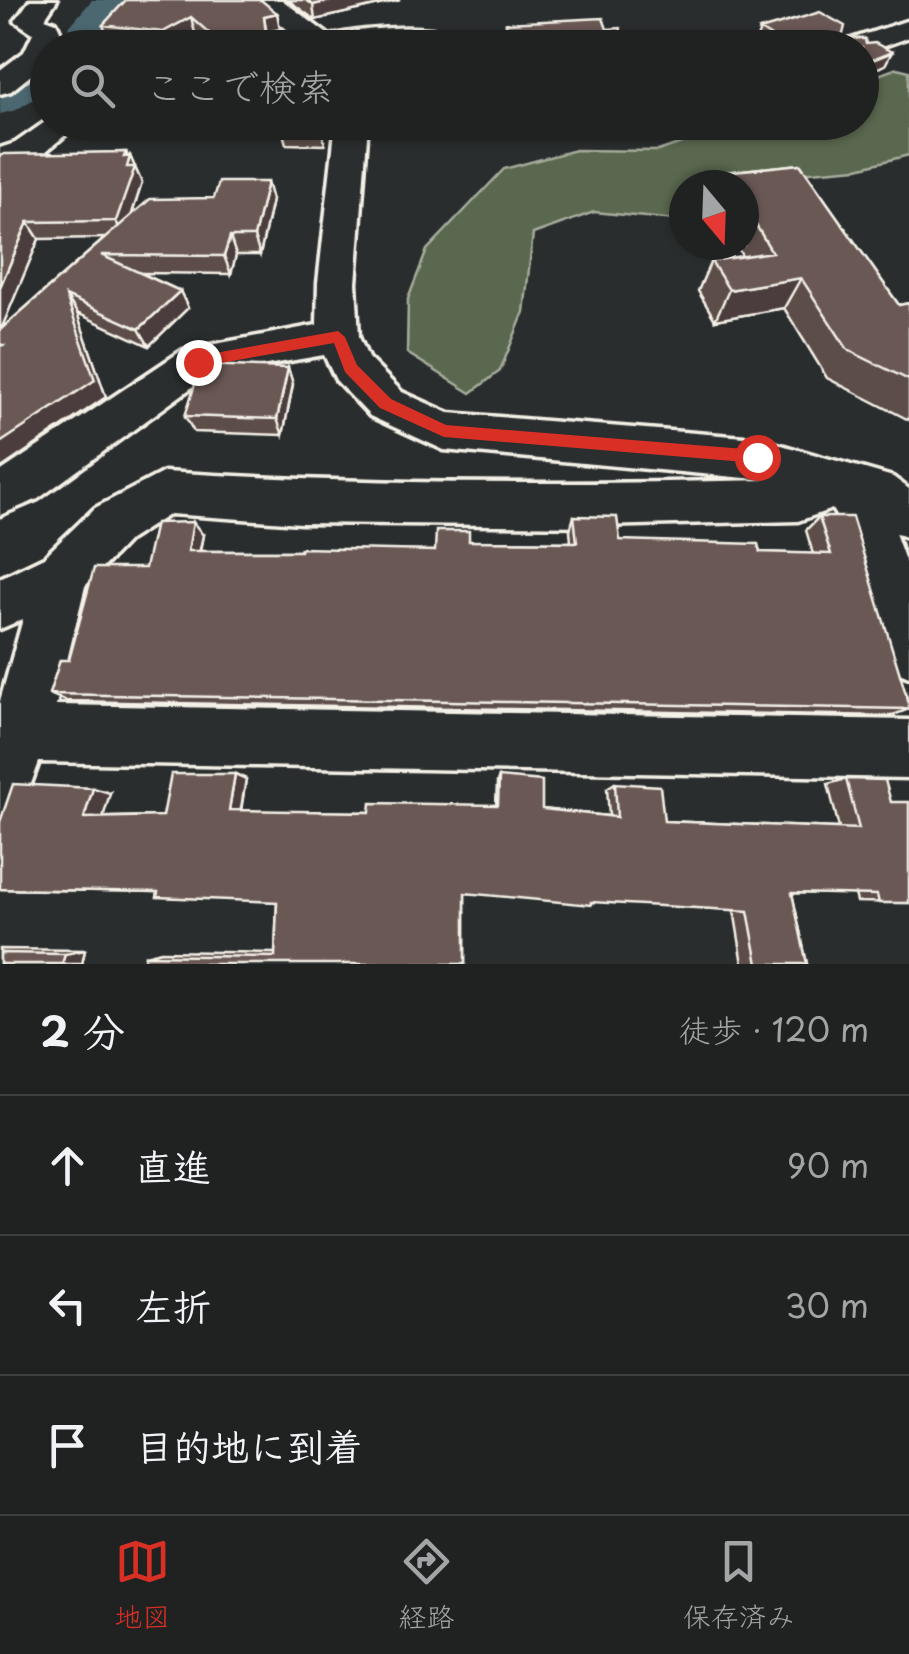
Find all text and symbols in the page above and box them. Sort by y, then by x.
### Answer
search box [30,30,879,140]
text: ここで検索 [145,57,335,114]
icon: search [65,58,120,113]
north arrow [669,170,759,260]
route end [176,340,222,386]
route start [735,435,781,481]
text: 2 分 [40,998,125,1061]
text: 徒歩 · 120 m [678,1005,869,1053]
text: 直進 [135,1137,211,1194]
icon: ahead [40,1138,95,1193]
text: 90 m [787,1141,869,1189]
text: 左折 [135,1277,211,1334]
icon: left [40,1278,95,1333]
text: 30 m [785,1281,869,1329]
text: 目的地に到着 [135,1417,363,1474]
icon: arrive [40,1418,95,1473]
tab: 地図 [114,1534,170,1637]
tab: 経路 [398,1534,455,1637]
tab: 保存済み [683,1534,795,1637]

